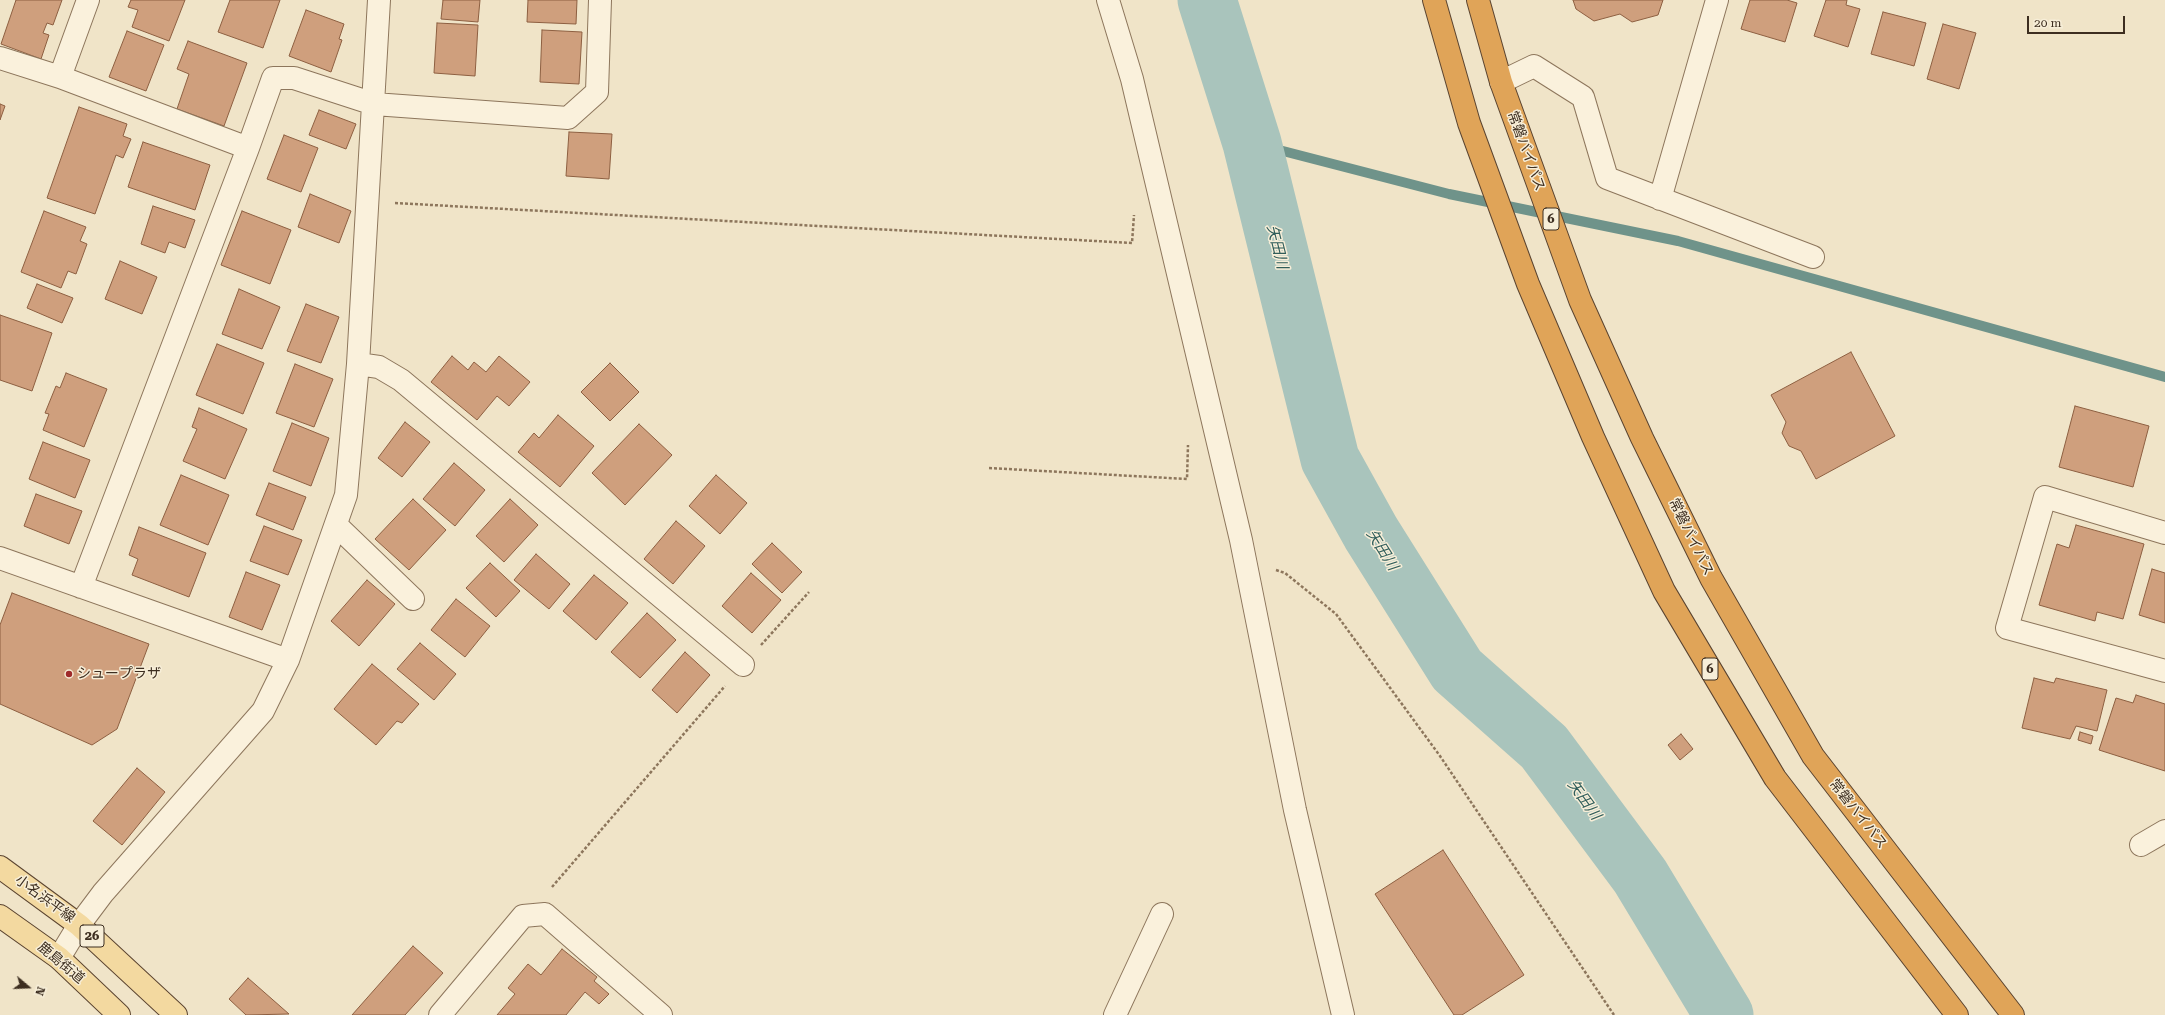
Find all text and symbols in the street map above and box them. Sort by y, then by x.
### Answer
scale bar [2029,8,2127,34]
text: 20 m [2034,16,2061,30]
street label: 常磐バイパス [1504,109,1548,193]
road number: 6 [1543,208,1559,230]
water label: 矢田川 [1263,223,1291,271]
street label: 常磐バイパス [1665,496,1717,578]
water label: 矢田川 [1362,526,1402,574]
road number: 6 [1702,658,1718,680]
place label: シュープラザ [77,666,161,682]
marker: シュープラザ [64,669,74,679]
street label: 常磐バイパス [1826,776,1890,852]
water label: 矢田川 [1563,777,1605,823]
street label: 小名浜平線 [12,872,78,926]
road number: 26 [80,925,104,947]
street label: 鹿島街道 [34,939,88,987]
north arrow [8,967,48,1007]
text: N [32,985,47,997]

